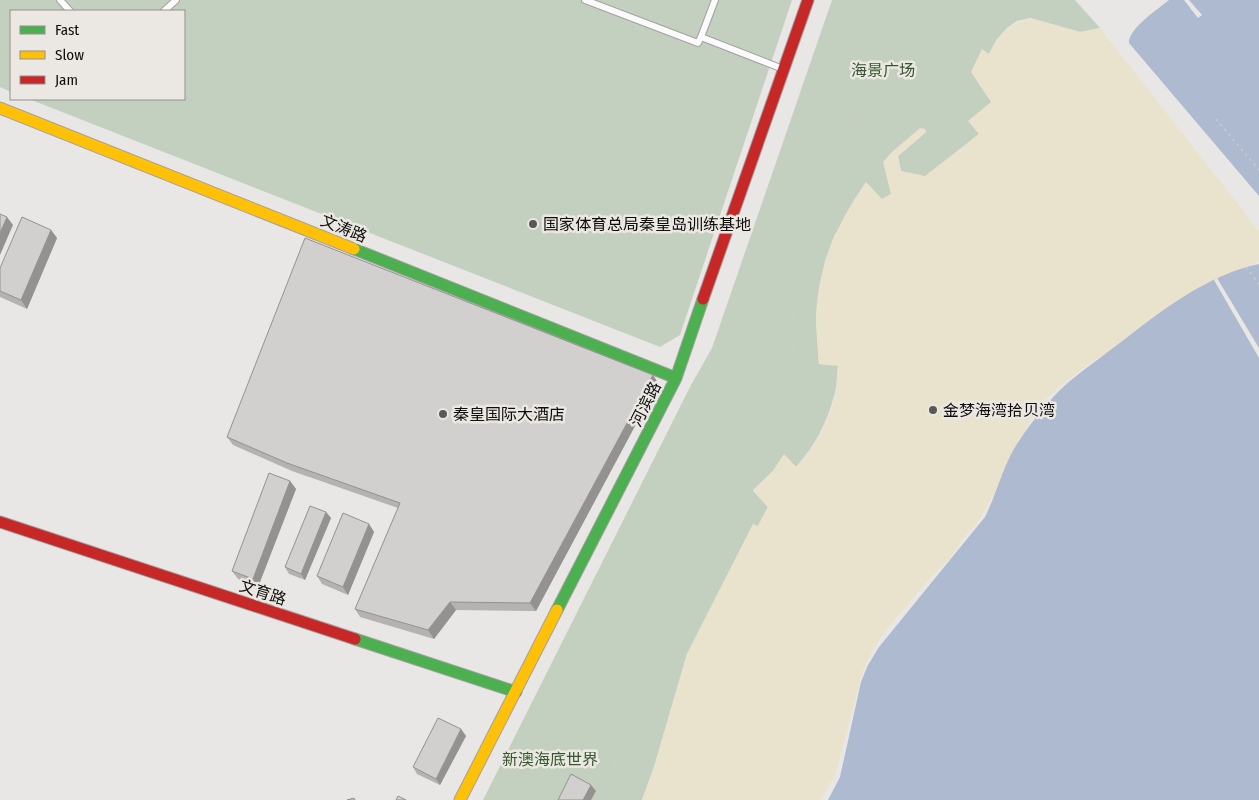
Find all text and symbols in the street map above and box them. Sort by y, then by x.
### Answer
legend [10,10,185,100]
text: Fast [55,21,79,39]
text: Slow [55,46,84,64]
park label: 海景广场 [851,61,915,80]
text: Jam [55,71,78,89]
street label: 文涛路 [318,211,370,246]
place label: 国家体育总局秦皇岛训练基地 [543,215,751,234]
marker: 国家体育总局秦皇岛训练基地 [527,218,539,230]
street label: 河滨路 [626,379,665,430]
place label: 金梦海湾拾贝湾 [943,401,1055,420]
marker: 金梦海湾拾贝湾 [927,404,939,416]
place label: 秦皇国际大酒店 [453,405,565,424]
marker: 秦皇国际大酒店 [437,408,449,420]
street label: 文育路 [237,576,289,609]
park label: 新澳海底世界 [502,750,598,769]

